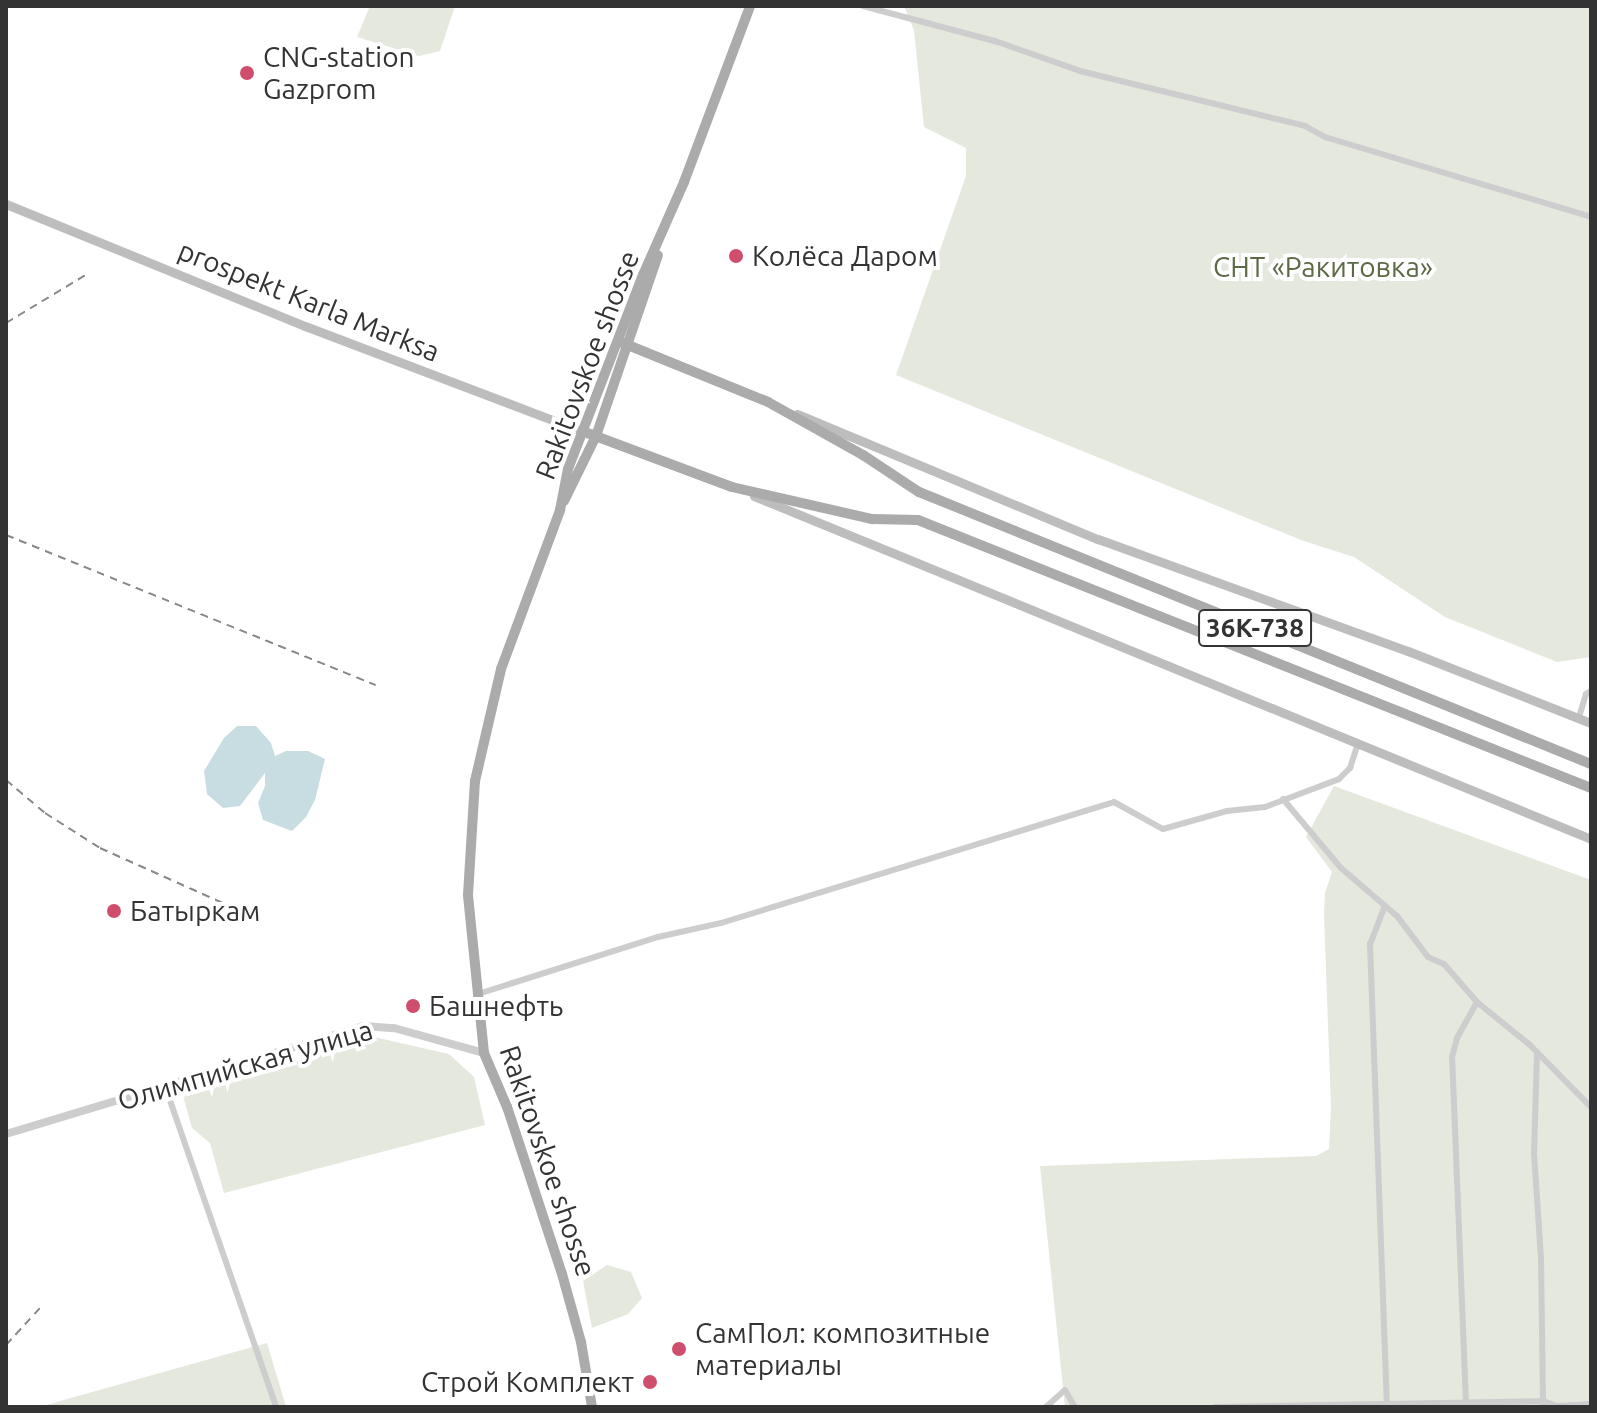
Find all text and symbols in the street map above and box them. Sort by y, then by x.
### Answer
place label: CNG-station Gazprom [263,40,415,106]
marker: CNG-station Gazprom [238,64,256,82]
street label: prospekt Karla Marksa [173,233,445,369]
place label: Колёса Даром [752,239,938,273]
street label: Rakitovskoe shosse [528,246,646,484]
marker: Колёса Даром [727,247,745,265]
park label: СНТ «Ракитовка» [1213,250,1433,284]
road number: 36К-738 [1197,606,1313,650]
place label: Батыркам [130,894,260,928]
marker: Батыркам [105,902,123,920]
place label: Башнефть [429,989,563,1023]
marker: Башнефть [404,997,422,1015]
street label: Олимпийская улица [114,1012,376,1118]
street label: Rakitovskoe shosse [493,1041,603,1281]
place label: СамПол: композитные материалы [695,1316,990,1382]
marker: СамПол: композитные материалы [670,1340,688,1358]
place label: Строй Комплект [421,1365,634,1399]
marker: Строй Комплект [641,1373,659,1391]

